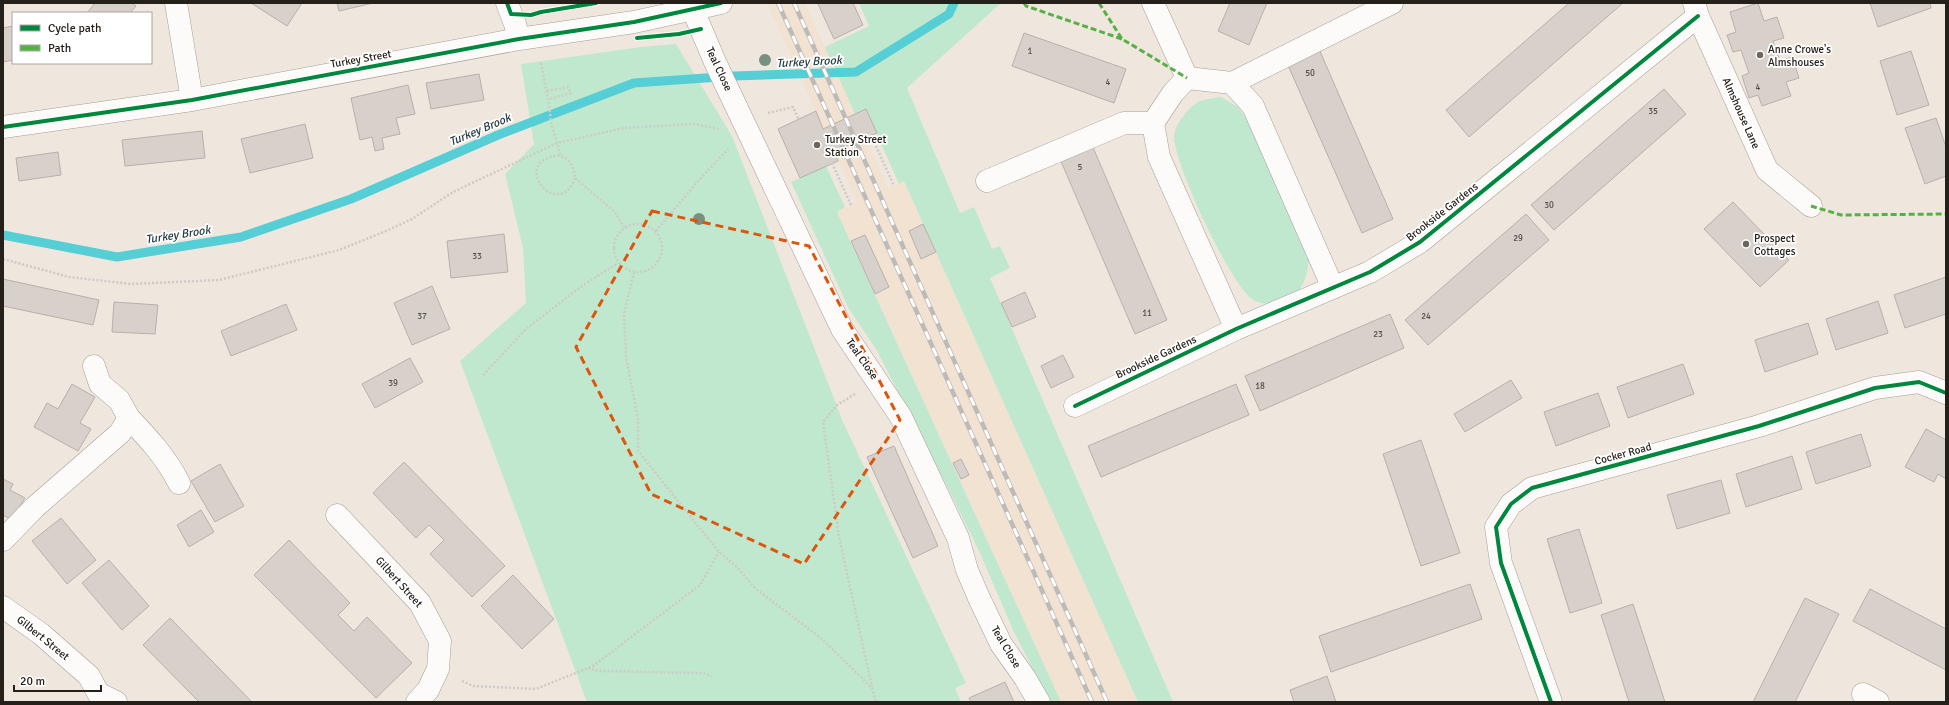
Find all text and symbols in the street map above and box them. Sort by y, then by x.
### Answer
legend [12,12,152,64]
text: Cycle path [48,21,101,36]
text: Path [48,41,71,56]
place label: Anne Crowe's Almshouses [1768,43,1831,69]
street label: Teal Close [703,45,735,93]
house number: 1 [1028,46,1033,57]
street label: Turkey Street [330,47,393,71]
marker: Anne Crowe's Almshouses [1755,50,1765,60]
water label: Turkey Brook [776,53,843,71]
house number: 50 [1305,68,1315,79]
street label: Almshouse Lane [1719,75,1763,151]
house number: 4 [1106,77,1111,88]
house number: 4 [1756,82,1761,93]
house number: 35 [1648,106,1658,117]
water label: Turkey Brook [447,110,514,150]
place label: Turkey Street Station [825,133,887,159]
marker: Turkey Street Station [812,140,822,150]
house number: 5 [1078,162,1083,173]
street label: Brookside Gardens [1403,180,1481,244]
house number: 30 [1544,200,1554,211]
water label: Turkey Brook [144,222,213,248]
place label: Prospect Cottages [1754,232,1796,258]
house number: 29 [1513,233,1523,244]
marker: Prospect Cottages [1741,239,1751,249]
house number: 33 [472,251,482,262]
house number: 11 [1142,308,1152,319]
house number: 37 [417,311,427,322]
house number: 24 [1421,311,1431,322]
house number: 23 [1373,329,1383,340]
street label: Brookside Gardens [1114,333,1199,381]
street label: Teal Close [843,336,881,382]
house number: 39 [388,378,398,389]
house number: 18 [1255,381,1265,392]
street label: Cocker Road [1593,440,1653,468]
street label: Gilbert Street [373,554,425,610]
street label: Gilbert Street [14,613,72,663]
street label: Teal Close [988,623,1024,671]
scale bar [14,667,101,693]
text: 20 m [20,674,45,689]

